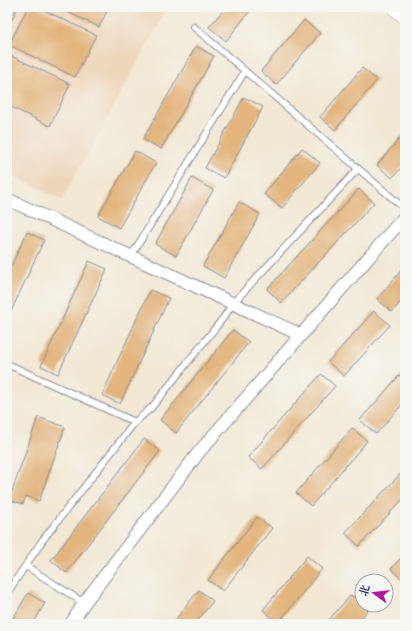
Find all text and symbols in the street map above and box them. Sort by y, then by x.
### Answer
north arrow [354,573,394,613]
text: 北 [357,584,373,598]

